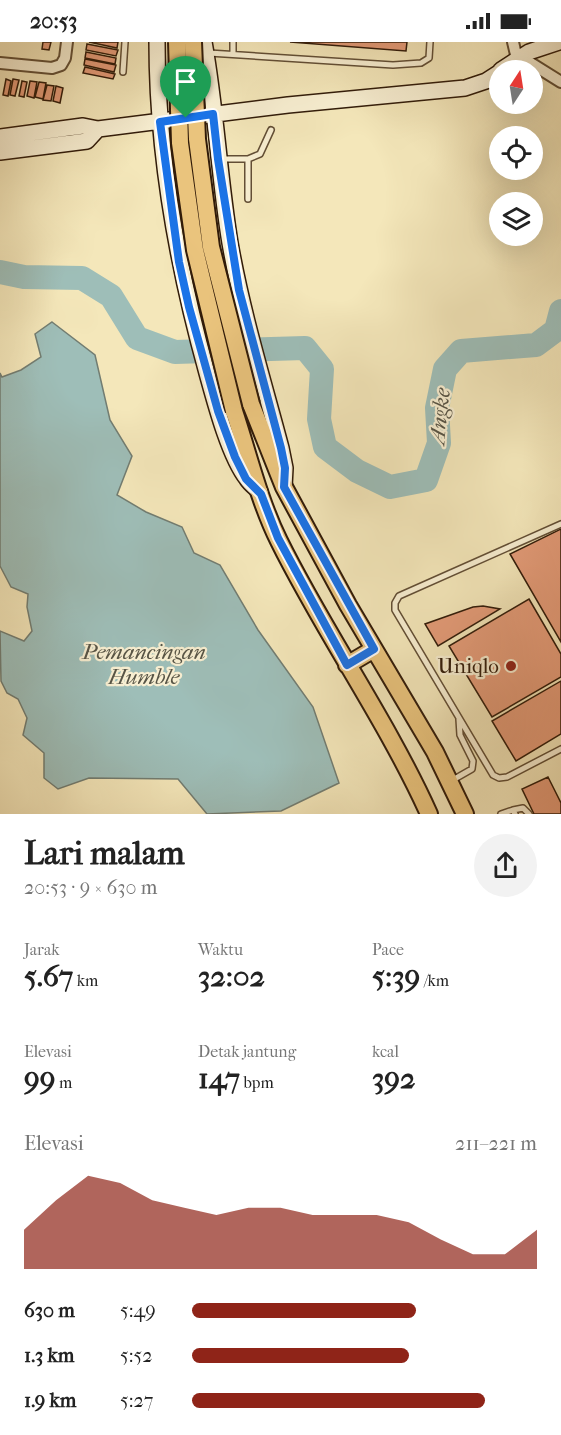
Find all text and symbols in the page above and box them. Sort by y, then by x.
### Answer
text: 20:53 [30,8,77,34]
pin [160,56,211,118]
north arrow [489,60,543,114]
map controls [489,60,543,246]
icon: arrive [169,65,202,98]
button: locate [489,126,543,180]
button: layers [489,192,543,246]
water label: Angke [424,386,456,448]
water label: Pemancingan Humble [81,639,206,690]
place label: Uniqlo [437,654,499,678]
marker: Uniqlo [504,659,518,673]
text: Lari malam [24,834,185,873]
button: share [474,834,537,897]
text: 20:53 · 9 × 630 m [24,876,157,899]
text: Jarak [24,940,60,959]
text: Waktu [198,940,243,959]
text: Pace [372,940,404,959]
text: 5.67 [24,959,73,994]
text: 32:02 [198,959,265,994]
text: 5:39 [372,959,420,994]
text: km [73,971,98,990]
text: /km [420,971,449,990]
text: Elevasi [24,1042,72,1061]
text: Detak jantung [198,1042,296,1061]
text: kcal [372,1042,399,1061]
text: 99 [24,1061,55,1096]
text: 147 [198,1061,240,1096]
text: 392 [372,1061,415,1096]
text: m [55,1073,72,1092]
text: bpm [240,1073,274,1092]
text: Elevasi [24,1132,84,1155]
text: 211–221 m [455,1132,537,1155]
text: 630 m [24,1299,75,1322]
text: 5:49 [120,1299,156,1322]
text: 1.3 km [24,1344,74,1367]
text: 5:52 [120,1344,152,1367]
text: 1.9 km [24,1389,76,1412]
text: 5:27 [120,1389,153,1412]

